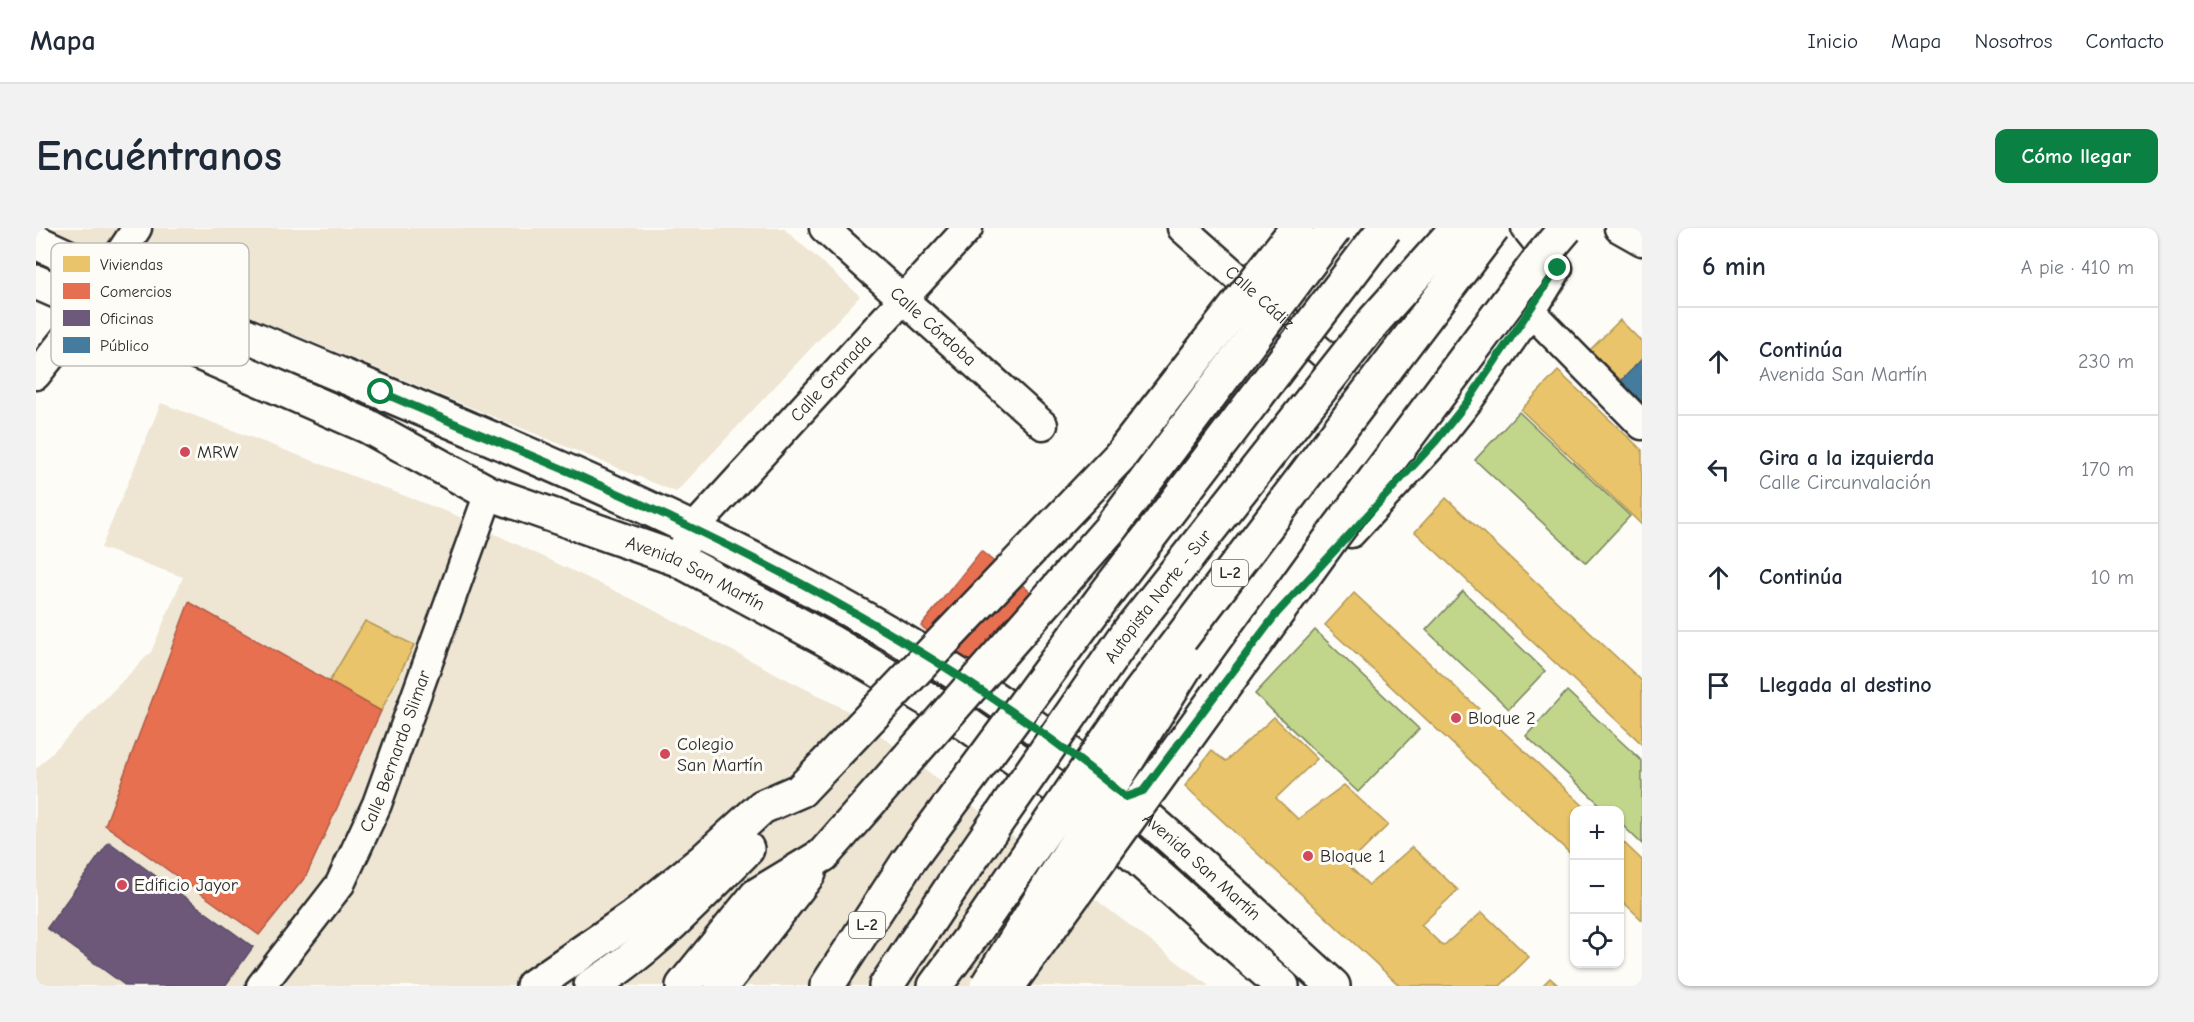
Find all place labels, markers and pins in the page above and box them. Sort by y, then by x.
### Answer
place label: MRW [197,442,239,463]
marker: MRW [178,445,192,459]
place label: Bloque 2 [1468,708,1536,729]
marker: Bloque 2 [1449,711,1463,725]
place label: Colegio San Martín [677,734,763,776]
marker: Colegio San Martín [658,747,672,761]
place label: Bloque 1 [1320,846,1385,867]
marker: Bloque 1 [1301,849,1315,863]
place label: Edificio Jayor [134,875,239,896]
marker: Edificio Jayor [115,878,129,892]

